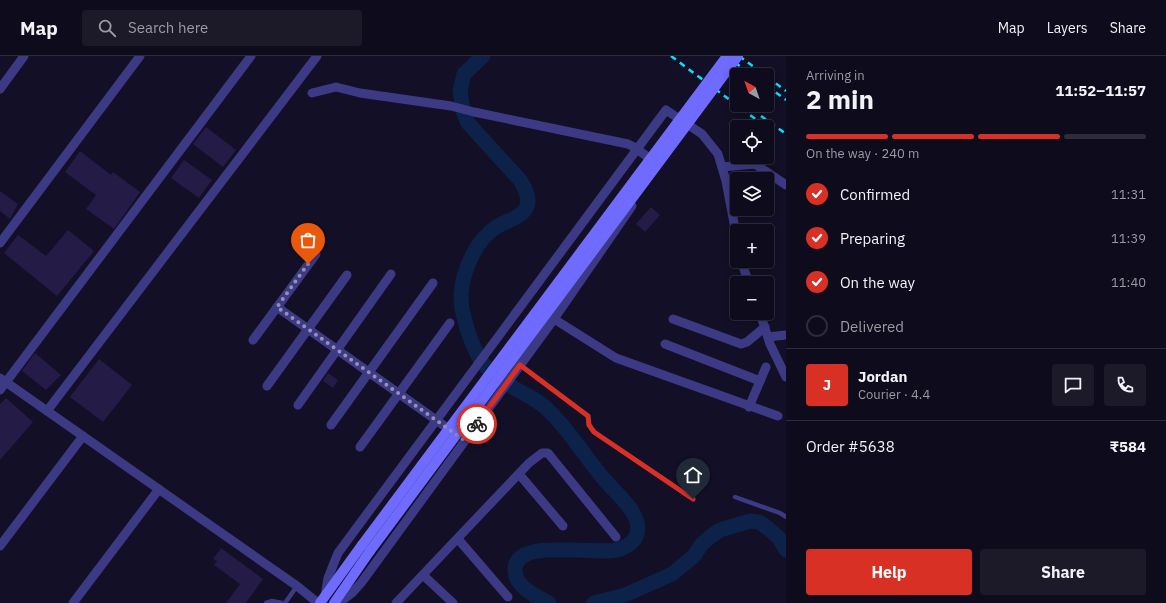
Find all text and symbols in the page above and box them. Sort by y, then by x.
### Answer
search box [82,10,362,46]
text: Map [20,16,58,40]
icon: search [96,17,118,39]
text: Search here [128,18,208,37]
text: Map [998,19,1025,37]
text: Layers [1047,19,1088,37]
text: Share [1110,19,1146,37]
text: Arriving in [806,67,865,84]
north arrow [730,68,774,112]
map controls [730,68,774,320]
text: 11:52–11:57 [1055,81,1146,100]
text: 2 min [806,82,874,116]
button: locate [730,120,774,164]
text: On the way · 240 m [806,145,919,162]
button: layers [730,172,774,216]
icon: check [806,183,828,205]
text: Confirmed [840,185,910,204]
text: 11:31 [1111,186,1146,203]
pin [291,223,325,264]
button: + [730,224,774,268]
icon: check [806,227,828,249]
icon: bag [297,229,319,251]
text: Preparing [840,229,905,248]
text: 11:39 [1111,230,1146,247]
icon: check [806,271,828,293]
text: On the way [840,273,915,292]
text: 11:40 [1111,274,1146,291]
button: − [730,276,774,320]
text: Delivered [840,317,904,336]
button: chat [1052,364,1094,406]
button: phone [1104,364,1146,406]
text: Jordan [858,367,907,386]
text: J [823,375,831,394]
text: Courier · 4.4 [858,386,930,403]
courier [457,404,497,444]
icon: bike [466,413,488,435]
text: Order #5638 [806,437,895,456]
text: ₹584 [1110,437,1146,456]
pin [676,458,710,499]
icon: home [682,464,704,486]
button: Help [806,549,972,595]
button: Share [980,549,1146,595]

